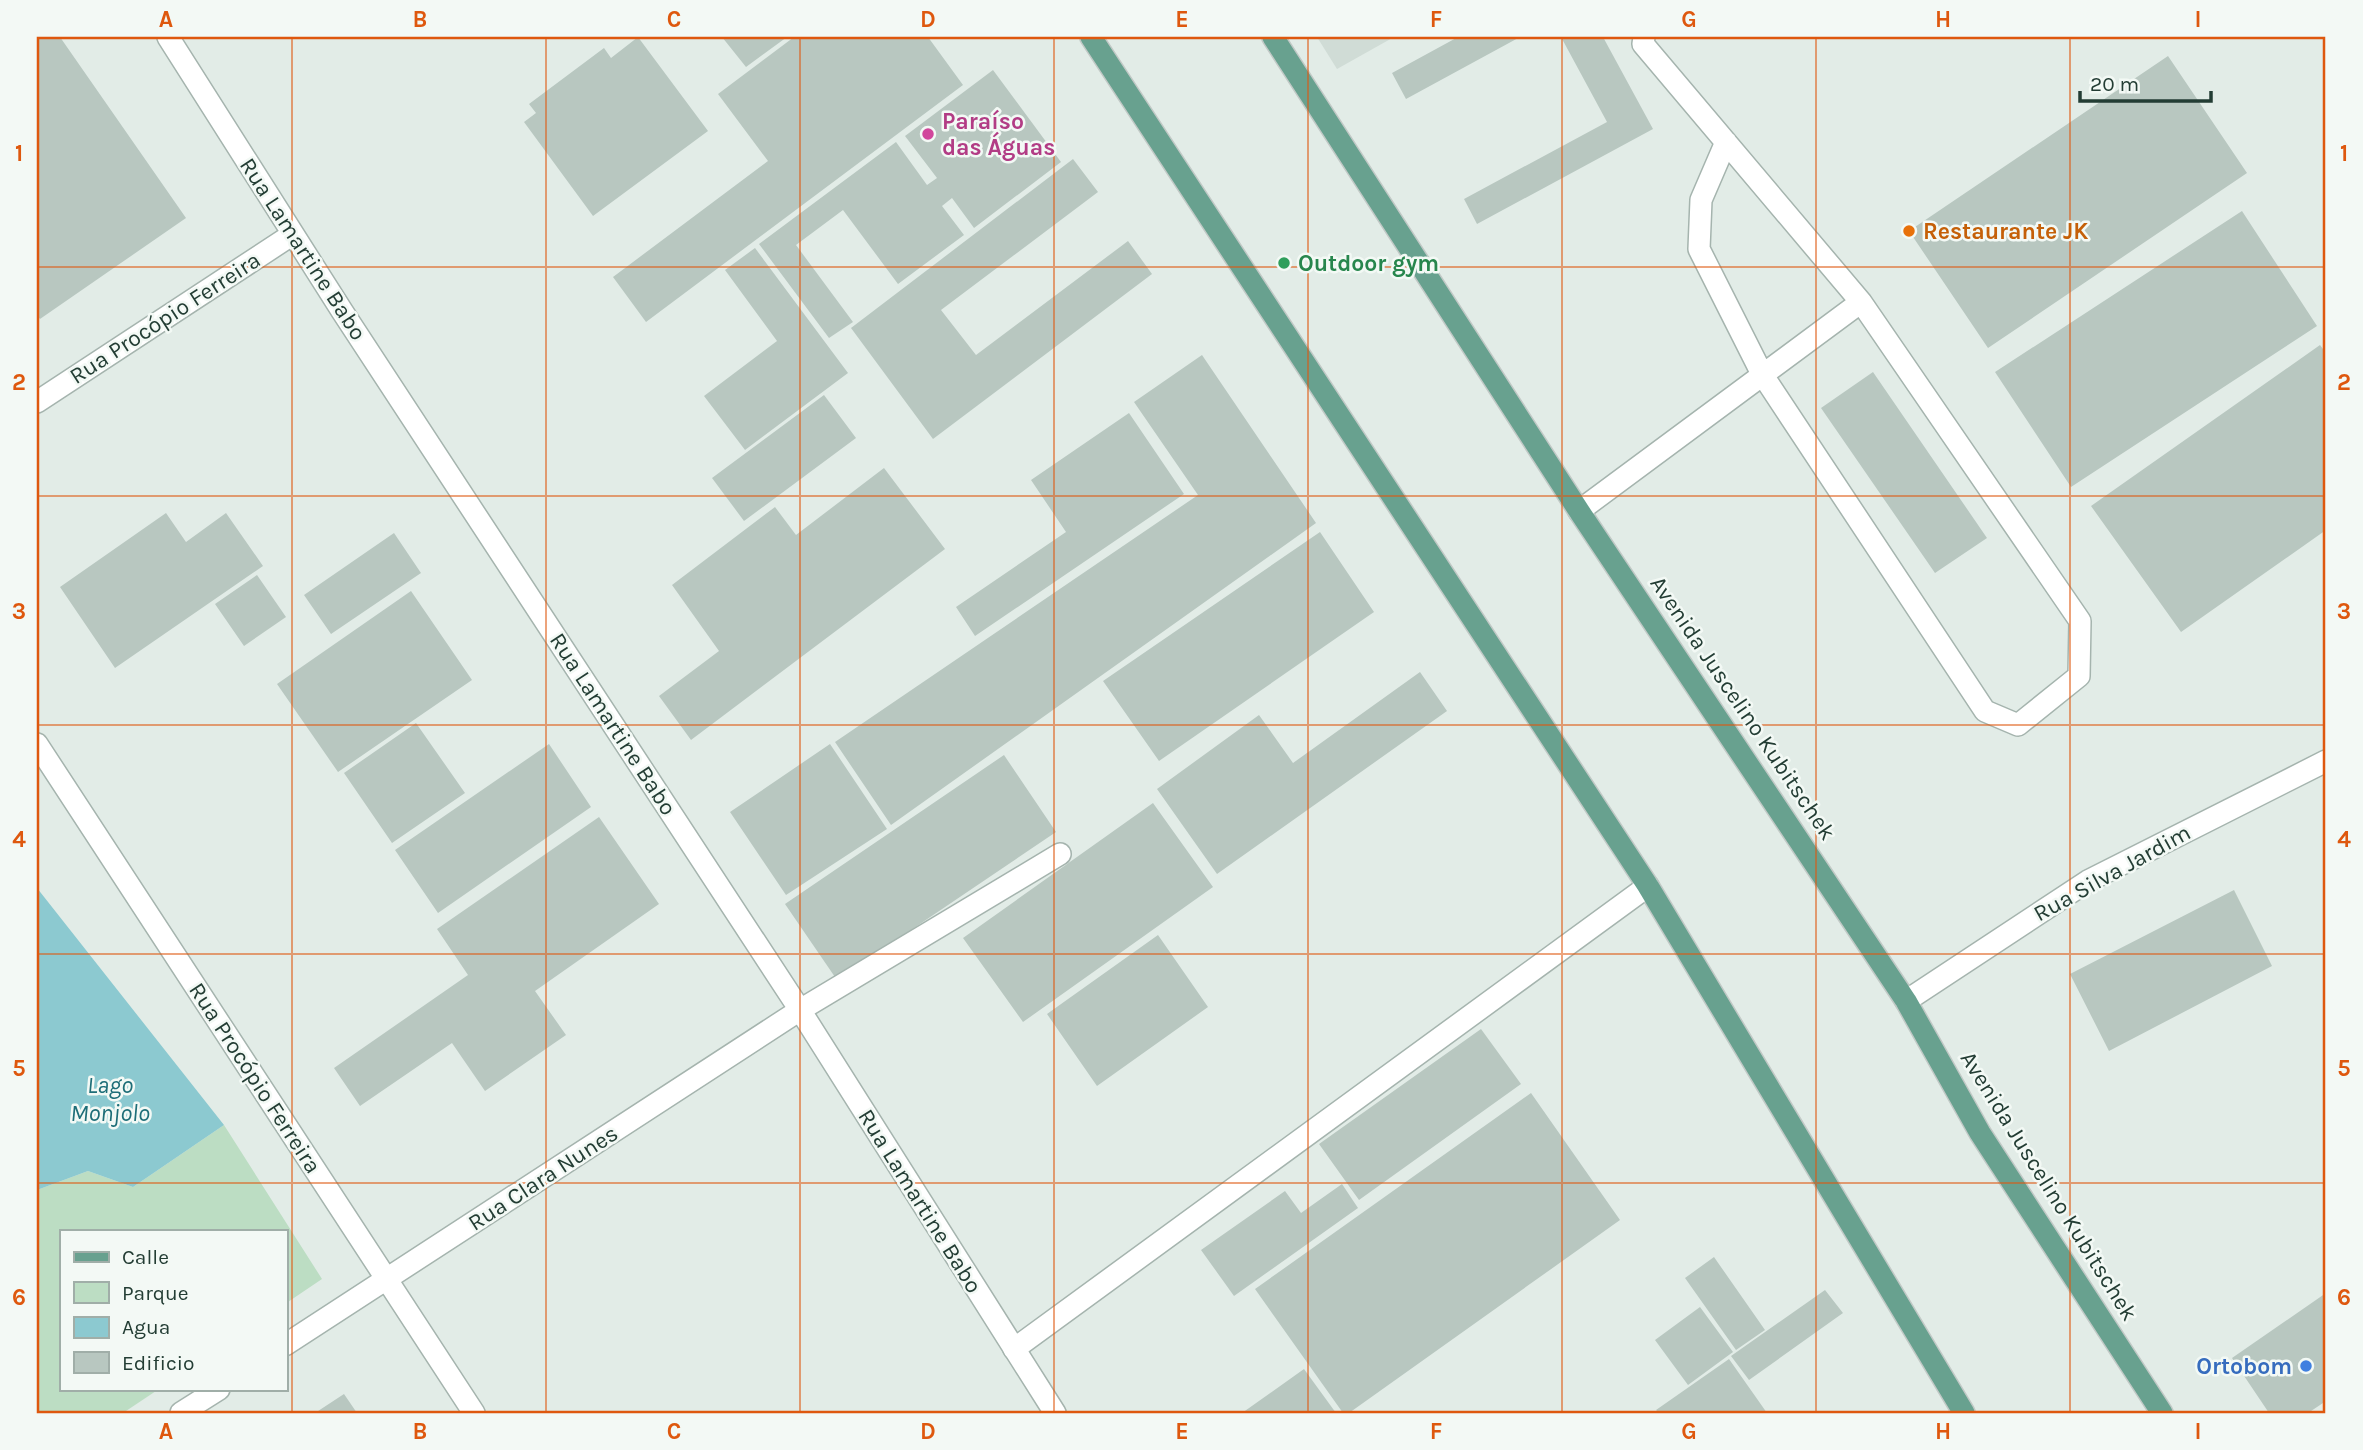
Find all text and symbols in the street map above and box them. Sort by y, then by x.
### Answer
text: A [159,6,173,33]
text: B [413,6,427,33]
text: C [667,6,681,33]
text: D [920,6,936,33]
text: E [1175,6,1189,33]
text: F [1430,6,1442,33]
text: G [1681,6,1697,33]
text: H [1935,6,1951,33]
text: I [2194,6,2202,33]
scale bar [2080,60,2211,104]
text: 20 m [2090,72,2139,96]
place label: Paraíso das Águas [942,108,1055,161]
marker: Paraíso das Águas [920,126,936,142]
text: 1 [15,140,23,167]
text: 1 [2340,140,2348,167]
street label: Rua Lamartine Babo [234,153,372,345]
place label: Restaurante JK [1923,218,2088,245]
marker: Restaurante JK [1901,223,1917,239]
street label: Rua Procópio Ferreira [65,246,265,390]
place label: Outdoor gym [1298,250,1439,277]
marker: Outdoor gym [1276,255,1292,271]
text: 2 [12,369,26,396]
text: 2 [2337,369,2351,396]
street label: Avenida Juscelino Kubitschek [1644,571,1842,845]
text: 3 [12,598,26,625]
text: 3 [2337,598,2351,625]
street label: Rua Lamartine Babo [544,628,682,820]
street label: Rua Silva Jardim [2029,819,2195,927]
text: 4 [12,826,26,853]
text: 4 [2337,826,2351,853]
street label: Rua Procópio Ferreira [183,978,327,1178]
street label: Avenida Juscelino Kubitschek [1955,1046,2143,1326]
text: 5 [12,1055,26,1082]
text: 5 [2337,1055,2351,1082]
water label: Lago Monjolo [70,1071,150,1127]
street label: Rua Lamartine Babo [852,1104,988,1298]
street label: Rua Clara Nunes [463,1120,623,1236]
legend [60,1230,287,1390]
text: Calle [122,1245,169,1269]
text: Parque [122,1281,189,1305]
text: 6 [12,1284,26,1311]
text: 6 [2337,1284,2351,1311]
text: Agua [122,1315,170,1339]
text: Edificio [122,1351,195,1375]
place label: Ortobom [2196,1353,2292,1380]
marker: Ortobom [2298,1358,2314,1374]
text: A [159,1418,173,1445]
text: B [413,1418,427,1445]
text: C [667,1418,681,1445]
text: D [920,1418,936,1445]
text: E [1175,1418,1189,1445]
text: F [1430,1418,1442,1445]
text: G [1681,1418,1697,1445]
text: H [1935,1418,1951,1445]
text: I [2194,1418,2202,1445]

